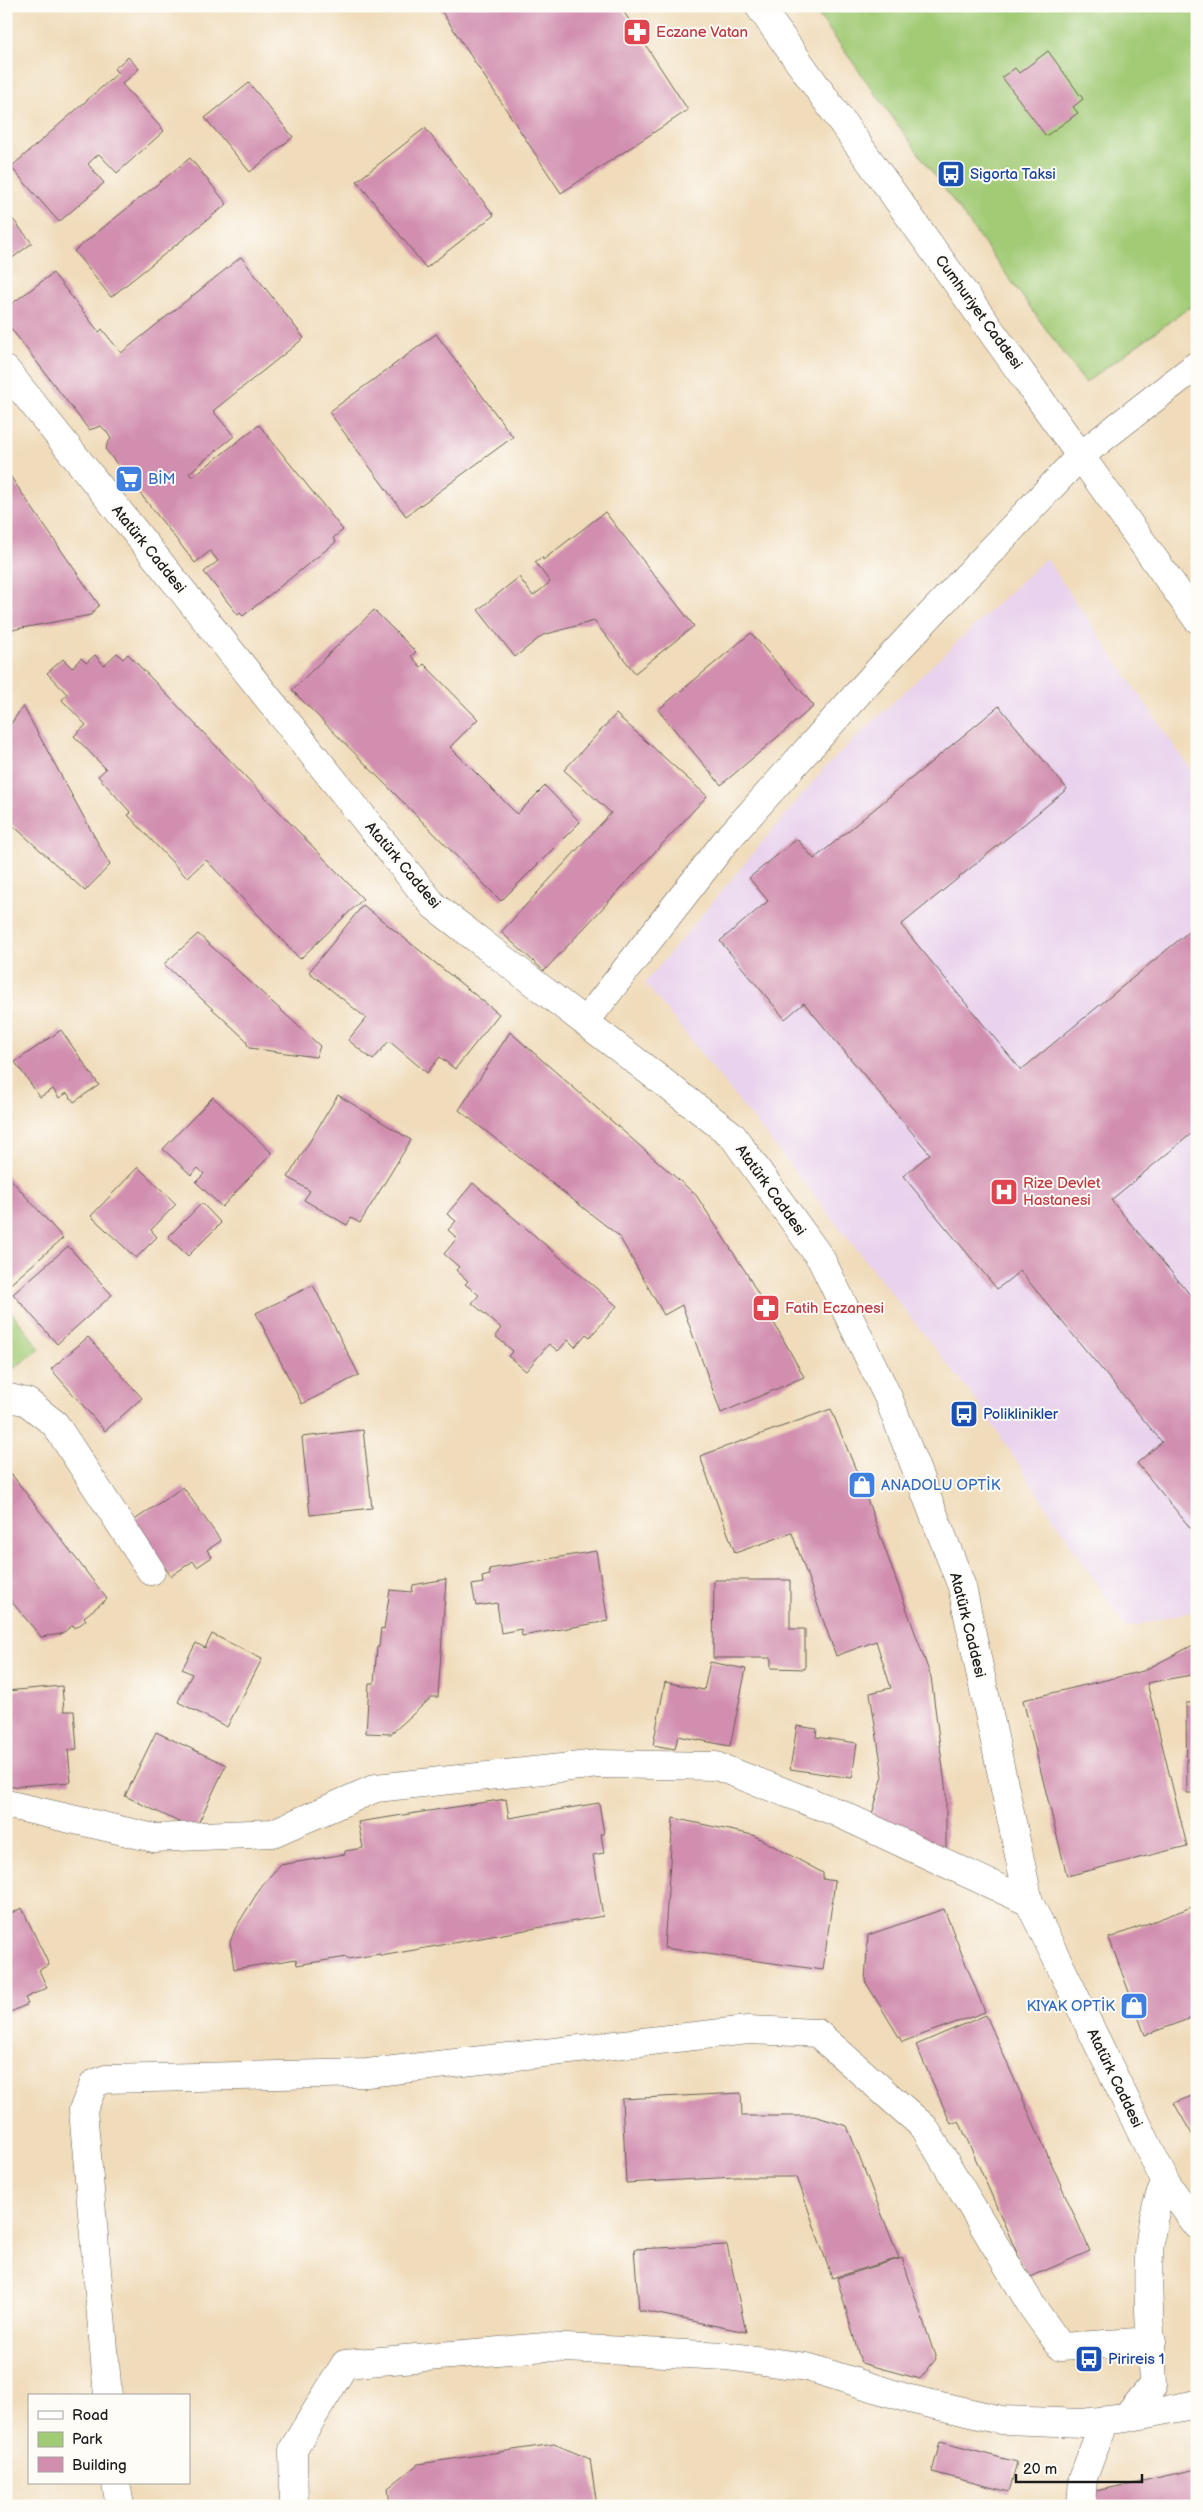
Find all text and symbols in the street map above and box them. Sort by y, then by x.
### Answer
pharmacy icon: Eczane Vatan [622,17,652,47]
place label: Eczane Vatan [656,23,748,42]
bus stop icon: Sigorta Taksi [936,159,966,189]
place label: Sigorta Taksi [970,165,1056,184]
street label: Cumhuriyet Caddesi [931,251,1026,373]
supermarket icon: BİM [114,464,144,494]
place label: BİM [148,470,176,489]
street label: Atatürk Caddesi [107,501,190,597]
street label: Atatürk Caddesi [361,818,445,913]
street label: Atatürk Caddesi [731,1141,810,1239]
place label: Rize Devlet Hastanesi [1023,1174,1101,1210]
hospital icon: Rize Devlet Hastanesi [989,1177,1019,1207]
pharmacy icon: Fatih Eczanesi [751,1293,781,1323]
place label: Fatih Eczanesi [785,1299,884,1318]
bus stop icon: Poliklinikler [949,1399,979,1429]
place label: Poliklinikler [983,1405,1059,1424]
shop icon: ANADOLU OPTİK [847,1470,877,1500]
place label: ANADOLU OPTİK [881,1476,1001,1495]
street label: Atatürk Caddesi [945,1571,990,1680]
shop icon: KIYAK OPTİK [1119,1991,1149,2021]
place label: KIYAK OPTİK [1026,1997,1115,2016]
street label: Atatürk Caddesi [1082,2026,1147,2131]
bus stop icon: Pirireis 1 [1074,2344,1104,2374]
place label: Pirireis 1 [1108,2350,1165,2369]
legend [28,2394,190,2484]
text: Road [72,2406,108,2425]
text: Park [72,2430,103,2449]
scale bar [1016,2452,1142,2484]
text: Building [72,2456,127,2475]
text: 20 m [1023,2460,1057,2479]

